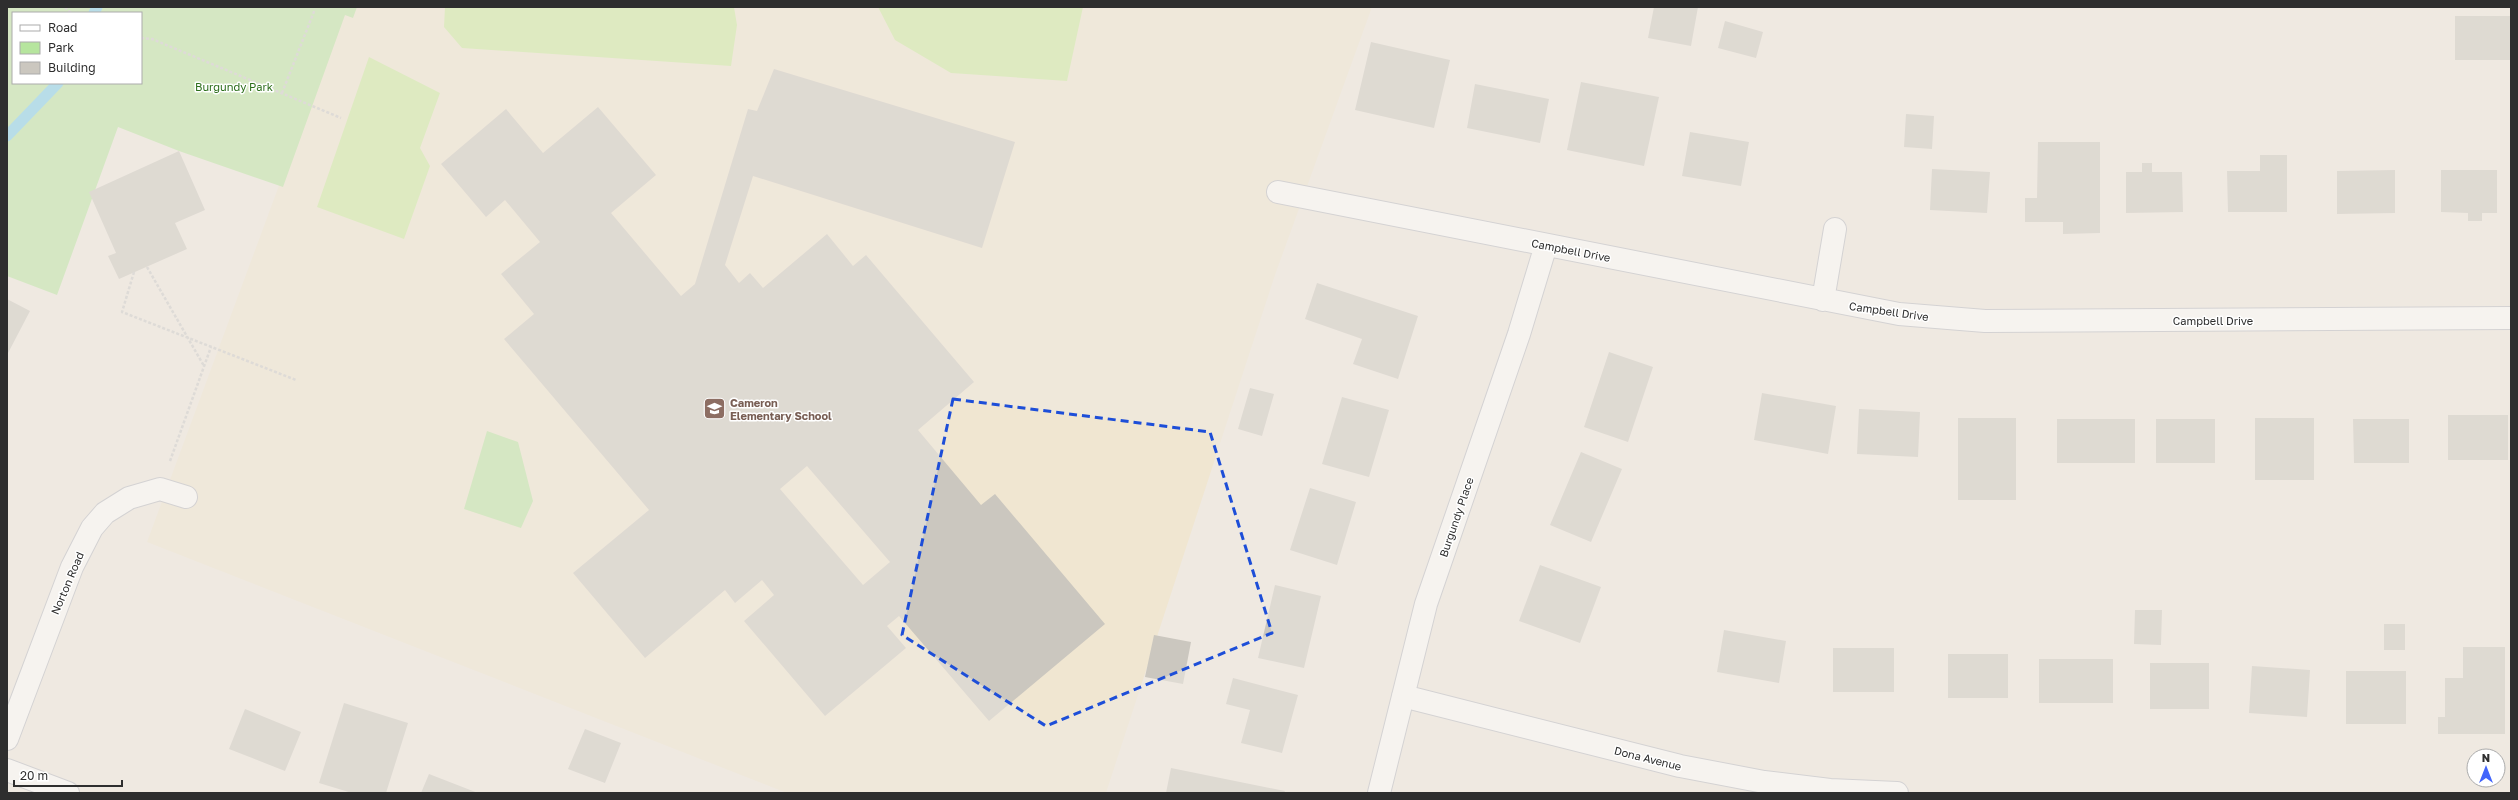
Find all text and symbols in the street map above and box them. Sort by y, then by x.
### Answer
legend [12,12,142,84]
text: Road [48,20,77,35]
text: Park [48,40,74,55]
text: Building [48,60,96,75]
park label: Burgundy Park [195,80,273,93]
street label: Campbell Drive [1530,236,1612,264]
street label: Campbell Drive [1848,299,1930,323]
street label: Campbell Drive [2173,314,2253,327]
school or university icon: Cameron Elementary School [701,395,727,421]
place label: Cameron Elementary School [730,396,832,422]
street label: Burgundy Place [1436,475,1476,559]
street label: Norton Road [48,550,86,616]
street label: Dona Avenue [1613,743,1683,773]
north arrow [2466,748,2506,788]
text: N [2482,751,2490,764]
scale bar [14,762,122,788]
text: 20 m [20,768,48,783]

